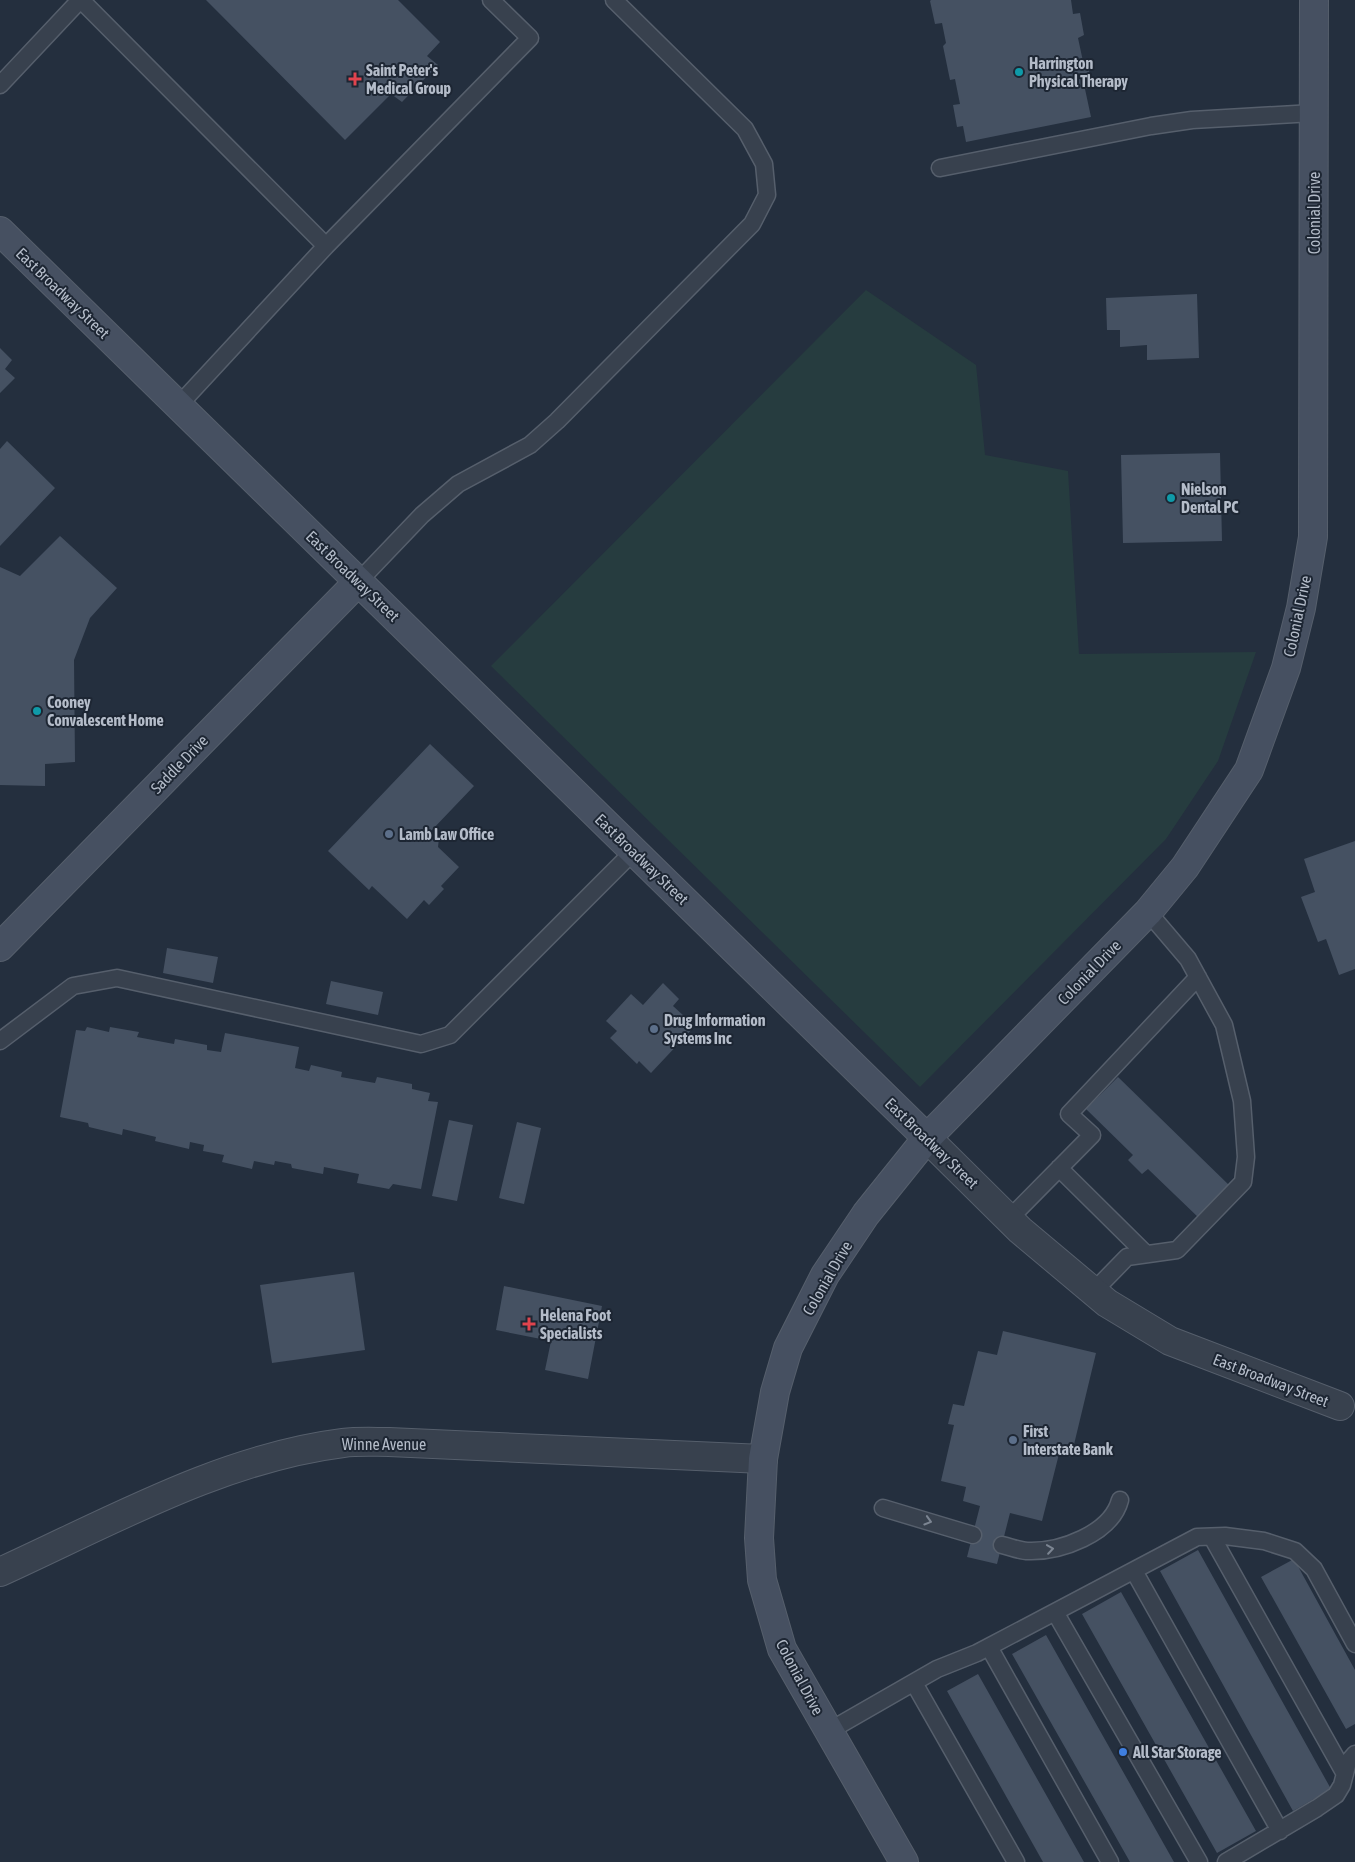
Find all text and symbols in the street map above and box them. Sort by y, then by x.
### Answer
place label: Harrington Physical Therapy [1029,54,1128,90]
place label: Saint Peter's Medical Group [366,61,451,97]
marker: Harrington Physical Therapy [1013,66,1025,78]
marker: Saint Peter's Medical Group [348,72,362,86]
street label: Colonial Drive [1305,172,1323,254]
street label: East Broadway Street [12,244,114,343]
place label: Nielson Dental PC [1181,480,1239,516]
marker: Nielson Dental PC [1165,492,1177,504]
street label: East Broadway Street [302,527,404,626]
street label: Colonial Drive [1280,574,1314,658]
place label: Cooney Convalescent Home [47,693,164,729]
marker: Cooney Convalescent Home [31,705,43,717]
street label: Saddle Drive [147,731,211,797]
street label: East Broadway Street [591,810,693,909]
place label: Lamb Law Office [399,825,494,843]
marker: Lamb Law Office [383,828,395,840]
street label: Colonial Drive [1054,936,1124,1008]
place label: Drug Information Systems Inc [664,1011,766,1047]
marker: Drug Information Systems Inc [648,1023,660,1035]
street label: East Broadway Street [881,1094,983,1193]
street label: Colonial Drive [799,1238,855,1318]
place label: Helena Foot Specialists [540,1306,611,1342]
marker: Helena Foot Specialists [522,1317,536,1331]
street label: East Broadway Street [1210,1350,1332,1411]
place label: First Interstate Bank [1023,1422,1114,1458]
marker: First Interstate Bank [1007,1434,1019,1446]
street label: Winne Avenue [342,1435,426,1453]
one-way arrow [923,1516,931,1526]
one-way arrow [1045,1545,1054,1555]
street label: Colonial Drive [773,1636,827,1718]
place label: All Star Storage [1132,1743,1222,1761]
marker: All Star Storage [1117,1746,1129,1758]

